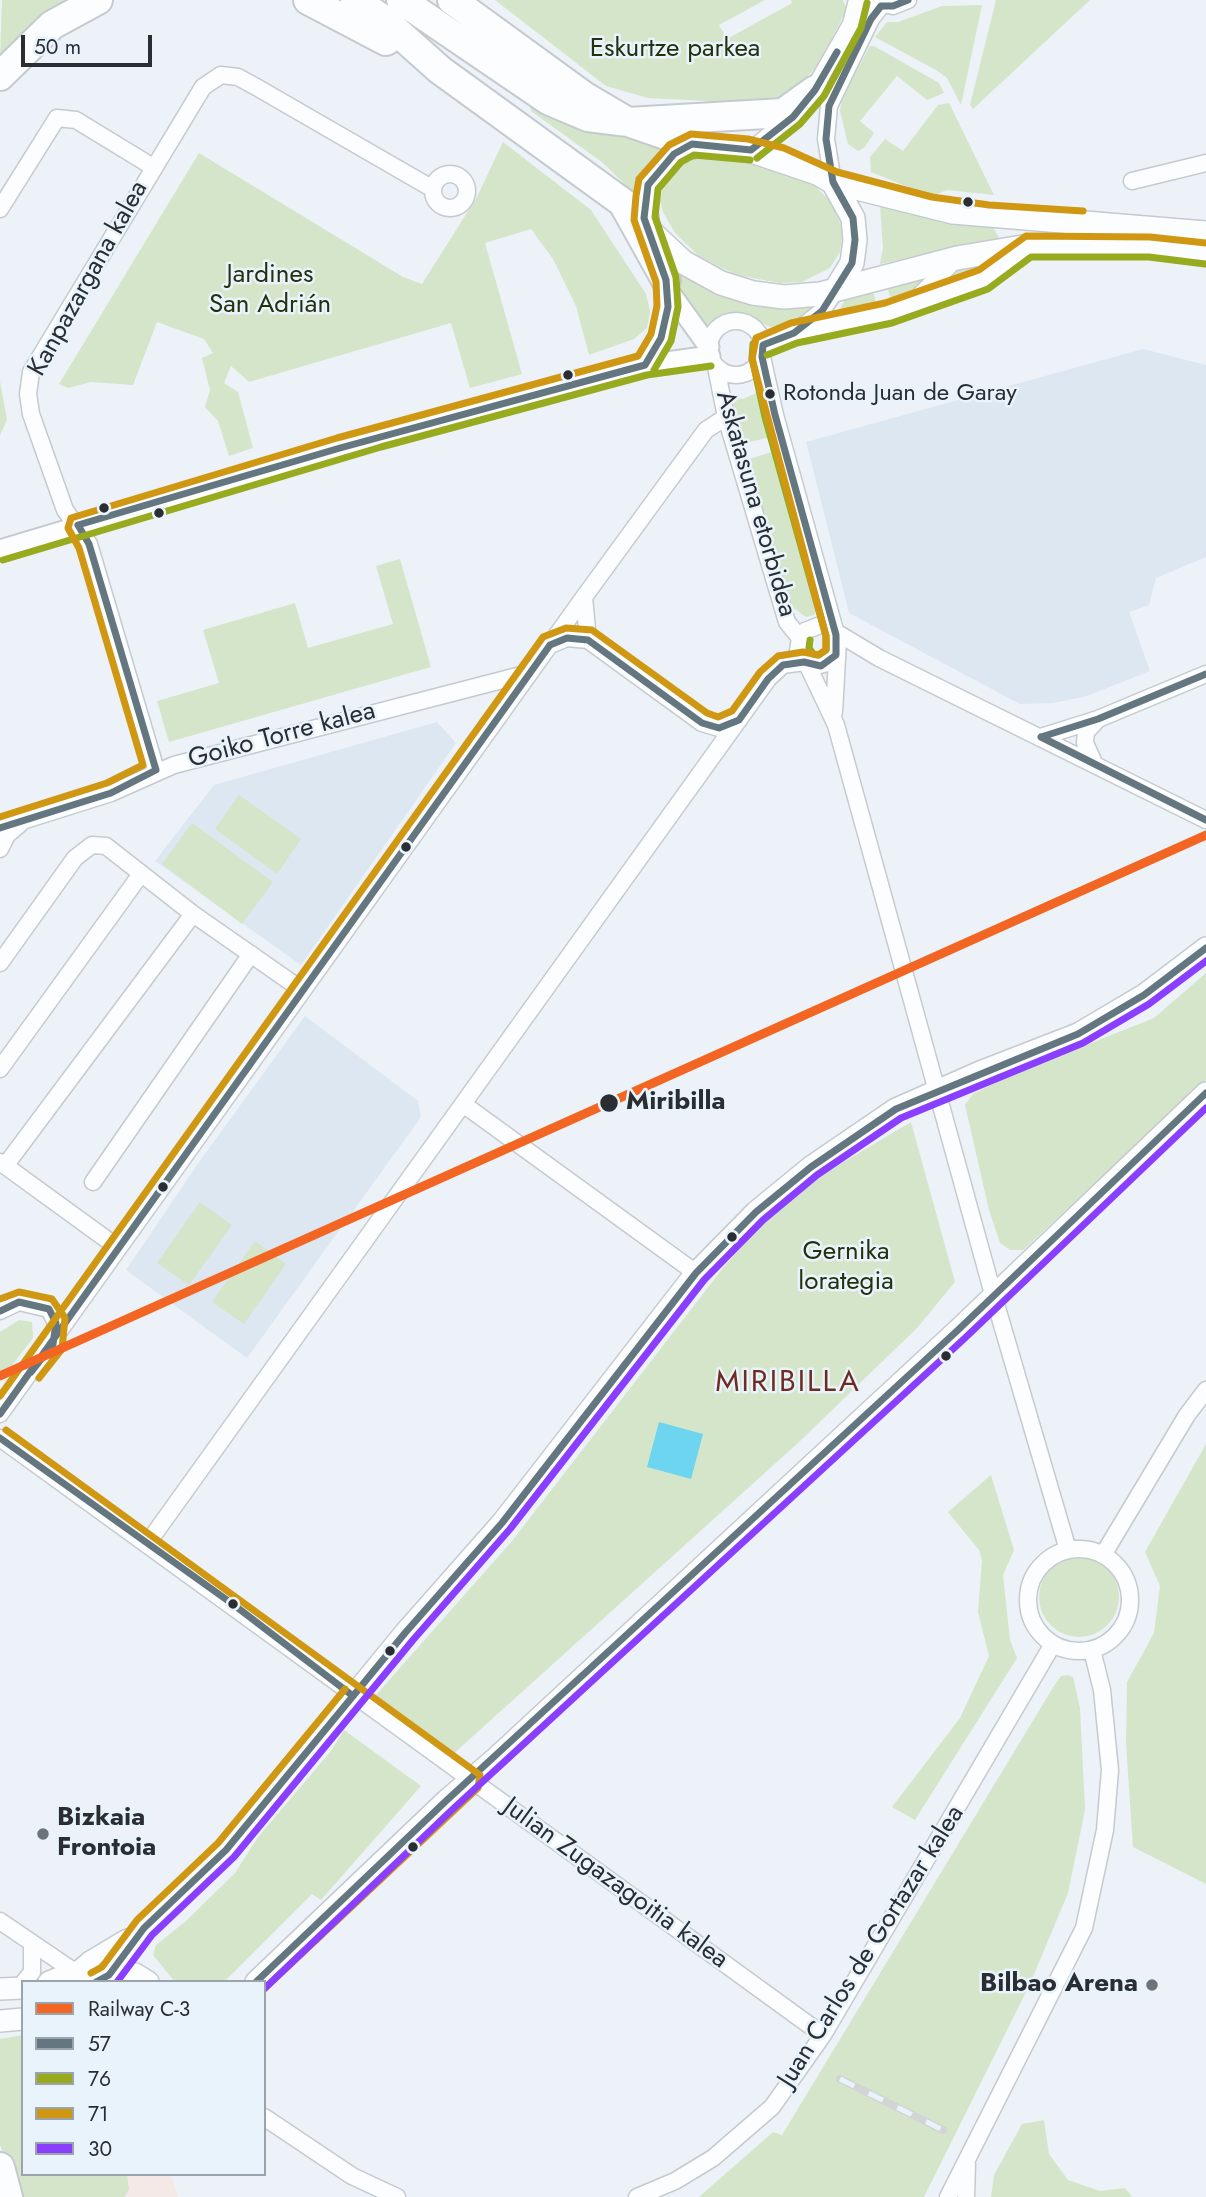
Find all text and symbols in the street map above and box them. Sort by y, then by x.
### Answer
scale bar [24,21,156,65]
text: 50 m [34,32,81,62]
park label: Eskurtze parkea [590,34,760,66]
street label: Kanpazargana kalea [22,176,156,382]
unlabelled marker [961,195,975,209]
park label: Jardines San Adrián [209,260,331,322]
unlabelled marker [561,368,575,382]
place label: Rotonda Juan de Garay [783,380,1017,408]
street label: Askatasuna etorbidea [708,387,802,621]
marker: Rotonda Juan de Garay [763,387,777,401]
unlabelled marker [97,501,111,515]
unlabelled marker [152,506,166,520]
street label: Goiko Torre kalea [185,696,379,776]
unlabelled marker [399,840,413,854]
place label: Miribilla [626,1087,725,1119]
marker: Miribilla [598,1092,620,1114]
unlabelled marker [156,1180,170,1194]
unlabelled marker [725,1230,739,1244]
park label: Gernika lorategia [798,1237,894,1298]
unlabelled marker [939,1349,953,1363]
district label: MIRIBILLA [716,1366,860,1402]
unlabelled marker [226,1597,240,1611]
unlabelled marker [383,1644,397,1658]
street label: Julian Zugazagoitia kalea [496,1792,734,1976]
street label: Juan Carlos de Gortazar kalea [772,1800,972,2094]
place label: Bizkaia Frontoia [57,1803,156,1864]
marker: Bizkaia Frontoia [35,1826,51,1842]
unlabelled marker [406,1840,420,1854]
place label: Bilbao Arena [980,1969,1138,2001]
marker: Bilbao Arena [1144,1977,1160,1993]
legend [21,1980,266,2176]
text: Railway C-3 [88,1994,190,2024]
text: 57 [88,2029,111,2059]
text: 76 [88,2064,111,2094]
text: 71 [88,2099,108,2129]
text: 30 [88,2134,112,2164]

